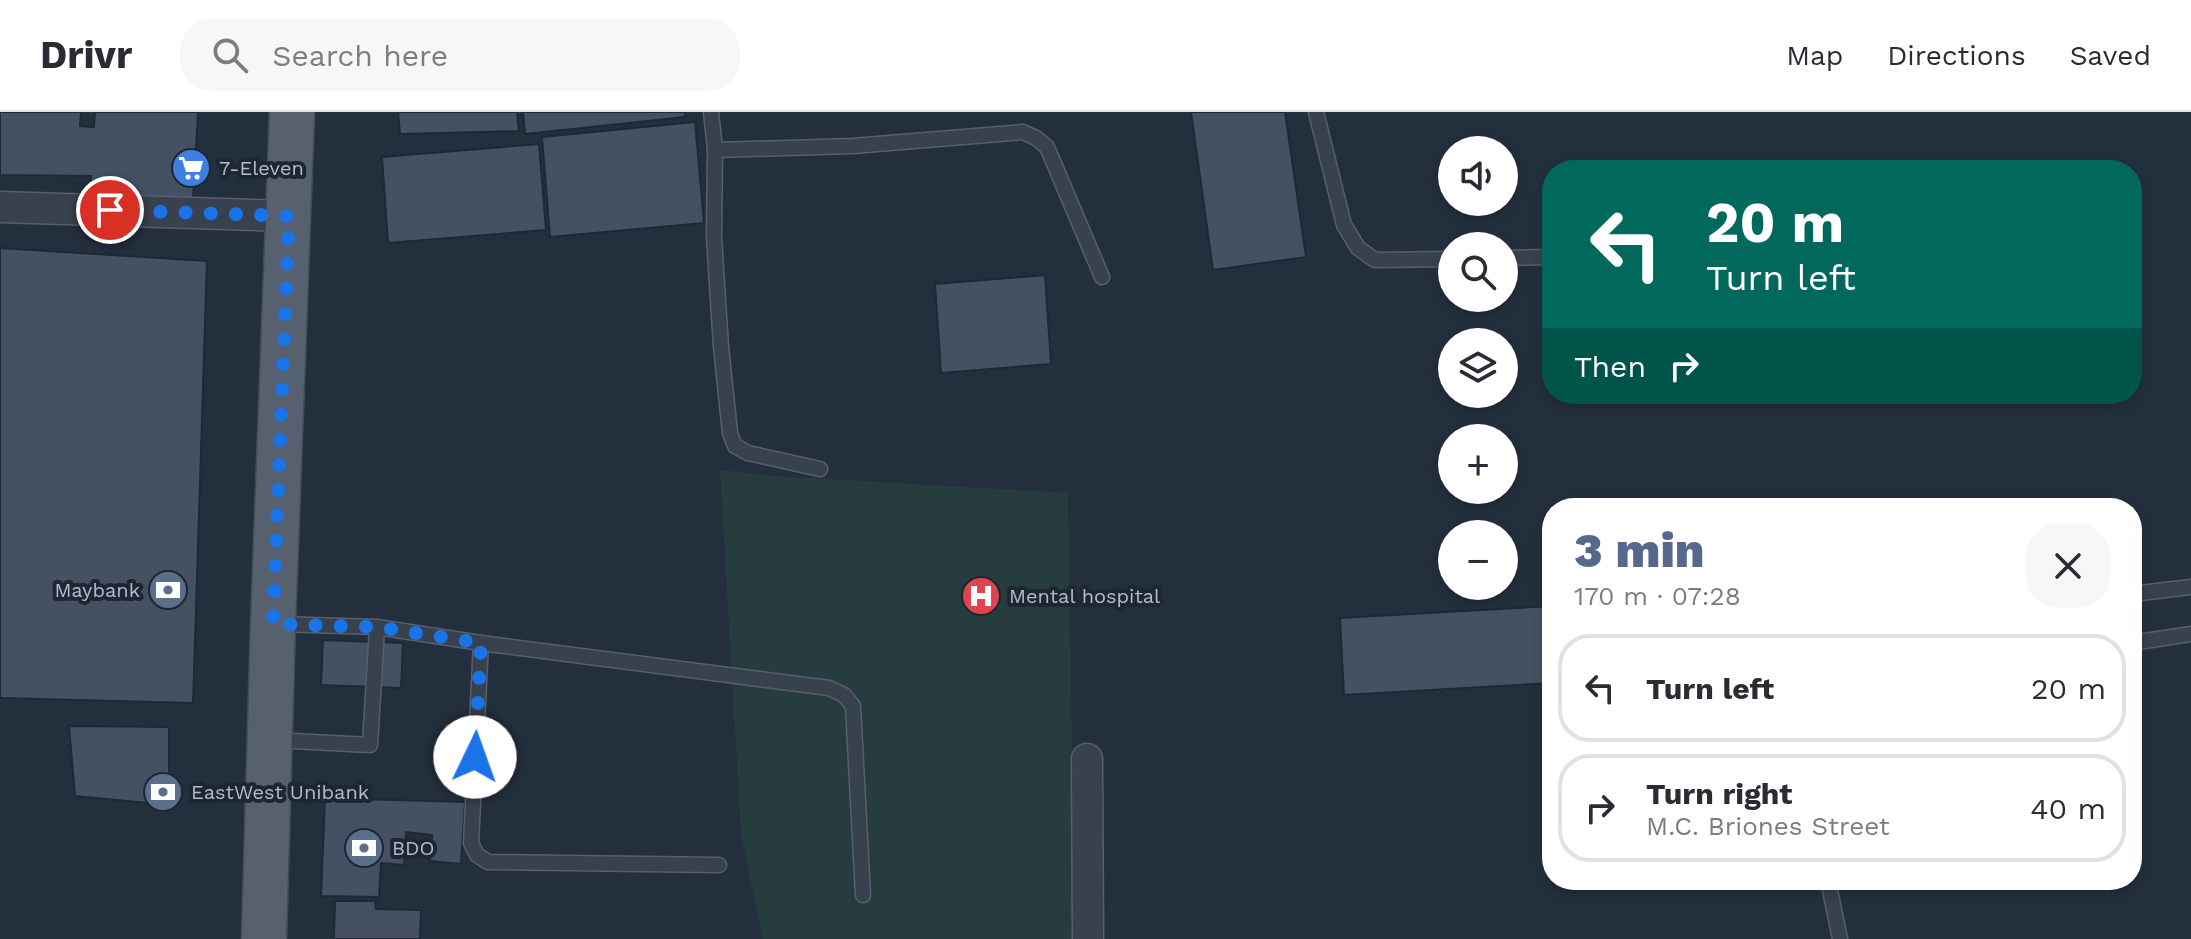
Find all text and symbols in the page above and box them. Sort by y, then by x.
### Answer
search box [180,19,740,91]
text: Drivr [40,33,132,77]
icon: search [208,33,252,77]
text: Search here [272,38,448,73]
text: Map [1786,39,1843,72]
text: Directions [1887,39,2026,72]
text: Saved [2070,39,2151,72]
map controls [1438,136,1518,600]
button: sound [1438,136,1518,216]
supermarket icon: 7-Eleven [170,147,212,189]
place label: 7-Eleven [219,156,304,180]
pin [76,176,144,244]
icon: arrive [88,188,132,232]
text: 20 m [1706,190,1844,256]
icon: left [1574,192,1678,296]
button: search [1438,232,1518,312]
text: Turn left [1706,257,1856,299]
button: layers [1438,328,1518,408]
icon: right [1662,344,1706,388]
text: Then [1574,349,1646,384]
button: + [1438,424,1518,504]
button: − [1438,520,1518,600]
text: 3 min [1574,522,1705,579]
button: close [2026,524,2110,608]
bank icon: Maybank [147,569,189,611]
hospital icon: Mental hospital [960,575,1002,617]
place label: Maybank [54,578,140,602]
text: 170 m · 07:28 [1574,581,1741,611]
place label: Mental hospital [1009,584,1160,608]
icon: left [1578,666,1622,710]
text: Turn left [1646,671,1774,706]
text: 20 m [2031,671,2106,706]
position arrow [433,715,517,799]
bank icon: EastWest Unibank [142,771,184,813]
text: Turn right [1646,776,1792,811]
place label: EastWest Unibank [191,780,369,804]
icon: right [1578,786,1622,830]
text: 40 m [2030,791,2106,826]
text: M.C. Briones Street [1646,811,1890,841]
bank icon: BDO [343,827,385,869]
place label: BDO [392,836,434,860]

